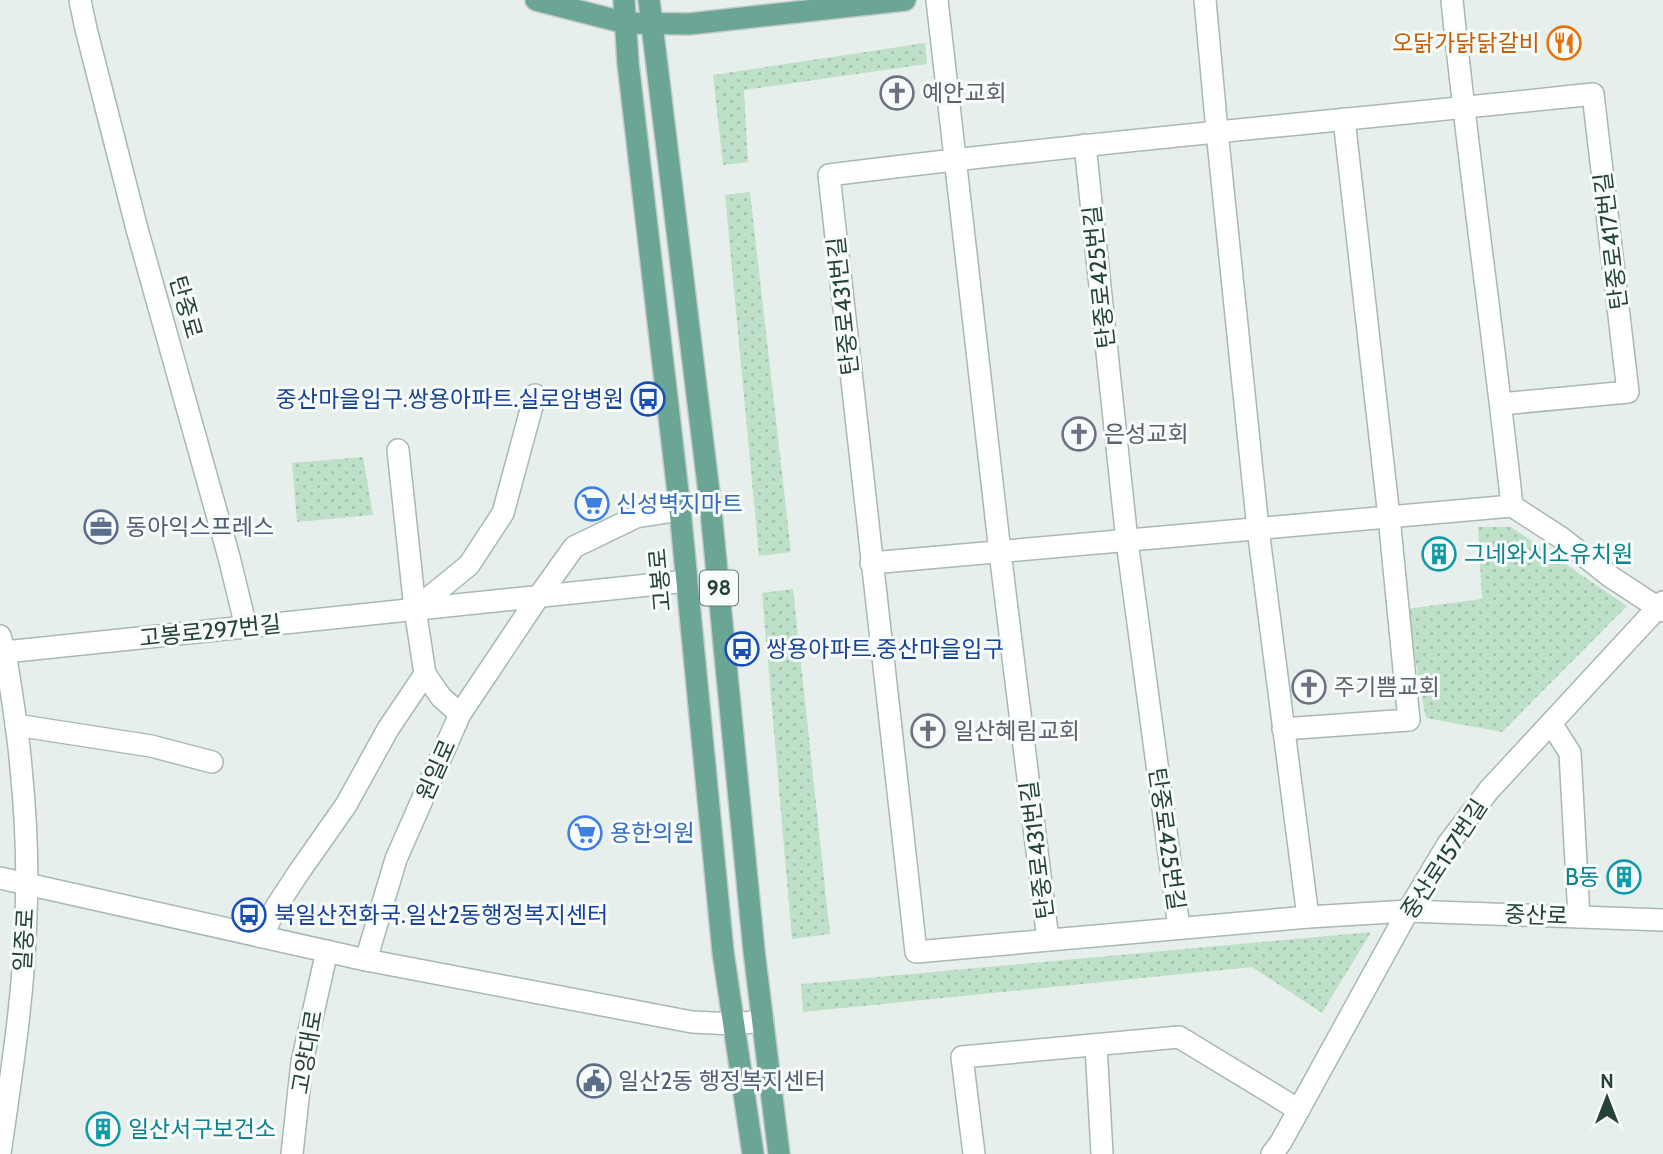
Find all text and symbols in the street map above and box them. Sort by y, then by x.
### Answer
restaurant icon: 오닭가닭닭갈비 [1545,24,1583,62]
place label: 오닭가닭닭갈비 [1392,29,1540,57]
church icon: 예안교회 [878,74,916,112]
place label: 예안교회 [922,79,1007,107]
street label: 탄중로417번길 [1589,171,1633,311]
street label: 탄중로425번길 [1078,204,1120,350]
street label: 탄중로431번길 [822,235,864,377]
street label: 탄중로 [164,273,208,341]
bus stop icon: 중산마을입구.쌍용아파트.실로암병원 [629,380,667,418]
place label: 중산마을입구.쌍용아파트.실로암병원 [276,385,624,413]
church icon: 은성교회 [1060,415,1098,453]
place label: 은성교회 [1104,420,1189,448]
supermarket icon: 신성벽지마트 [573,485,611,523]
place label: 신성벽지마트 [616,490,743,518]
office icon: 동아익스프레스 [82,508,120,546]
place label: 동아익스프레스 [126,513,274,541]
building icon: 그네와시소유치원 [1420,535,1458,573]
place label: 그네와시소유치원 [1464,540,1633,568]
street label: 고봉로 [643,547,677,613]
road number: 98 [700,570,738,606]
street label: 고봉로297번길 [138,610,282,652]
bus stop icon: 쌍용아파트.중산마을입구 [723,630,761,668]
place label: 쌍용아파트.중산마을입구 [766,635,1004,663]
church icon: 주기쁨교회 [1290,668,1328,706]
place label: 주기쁨교회 [1334,673,1440,701]
church icon: 일산혜림교회 [909,712,947,750]
place label: 일산혜림교회 [953,717,1080,745]
street label: 원일로 [410,735,462,805]
street label: 탄중로425번길 [1143,766,1191,912]
street label: 탄중로431번길 [1015,779,1059,921]
street label: 중산로157번길 [1395,794,1493,924]
supermarket icon: 용한의원 [566,814,604,852]
place label: 용한의원 [610,819,695,847]
building icon: B동 [1605,858,1643,896]
place label: B동 [1565,863,1600,891]
bus stop icon: 북일산전화국.일산2동행정복지센터 [230,896,268,934]
street label: 중산로 [1504,900,1568,930]
place label: 북일산전화국.일산2동행정복지센터 [274,901,608,929]
street label: 일중로 [8,908,40,972]
street label: 고양대로 [286,1008,328,1096]
public building icon: 일산2동 행정복지센터 [575,1062,613,1100]
north arrow [1572,1063,1642,1133]
place label: 일산2동 행정복지센터 [618,1067,826,1095]
text: N [1600,1070,1614,1093]
building icon: 일산서구보건소 [84,1110,122,1148]
place label: 일산서구보건소 [128,1115,276,1143]

